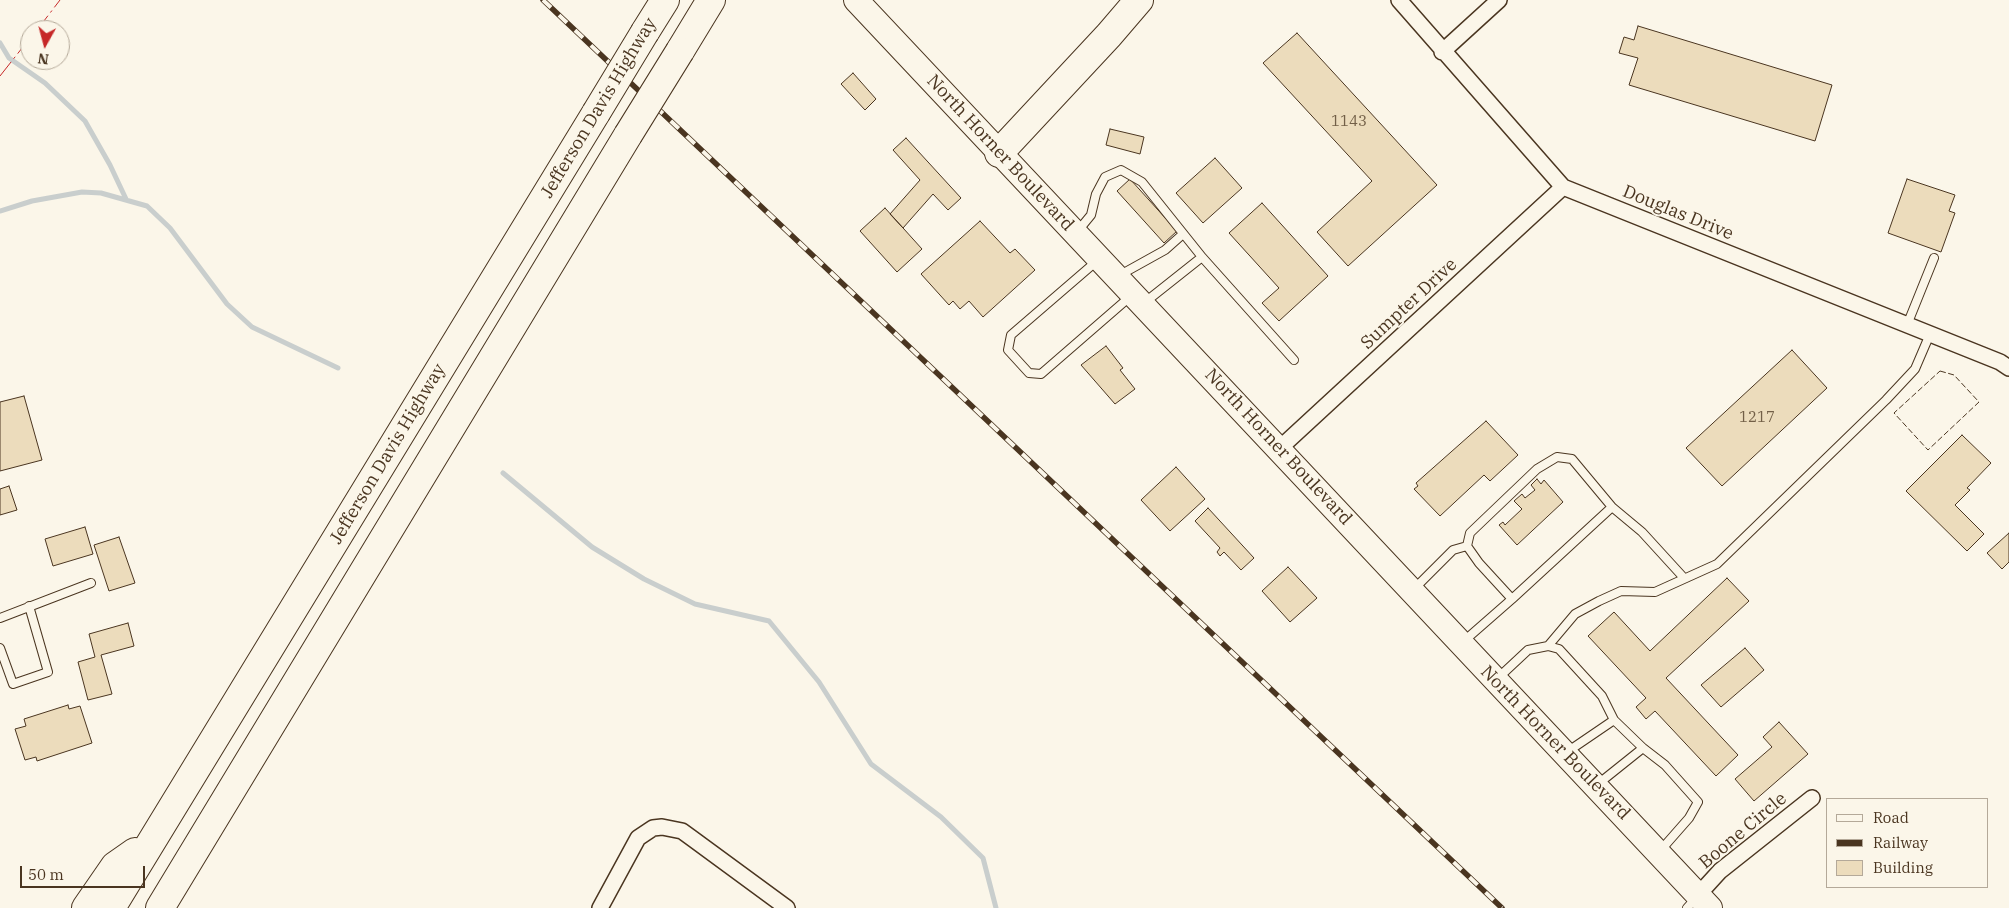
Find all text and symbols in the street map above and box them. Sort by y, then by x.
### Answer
street label: Jefferson Davis Highway [537,14,661,202]
north arrow [20,20,70,70]
text: N [37,49,50,69]
street label: North Horner Boulevard [922,70,1078,236]
house number: 1143 [1331,113,1367,131]
street label: Douglas Drive [1620,181,1736,245]
street label: Sumpter Drive [1356,254,1462,354]
street label: Jefferson Davis Highway [326,360,450,548]
street label: North Horner Boulevard [1200,364,1356,530]
house number: 1217 [1739,409,1775,427]
street label: North Horner Boulevard [1476,661,1634,825]
street label: Boone Circle [1695,788,1791,874]
legend [1826,798,1989,888]
text: Road [1873,808,1909,827]
text: Railway [1873,833,1928,852]
scale bar [22,856,148,888]
text: Building [1873,858,1933,877]
text: 50 m [28,865,64,884]

